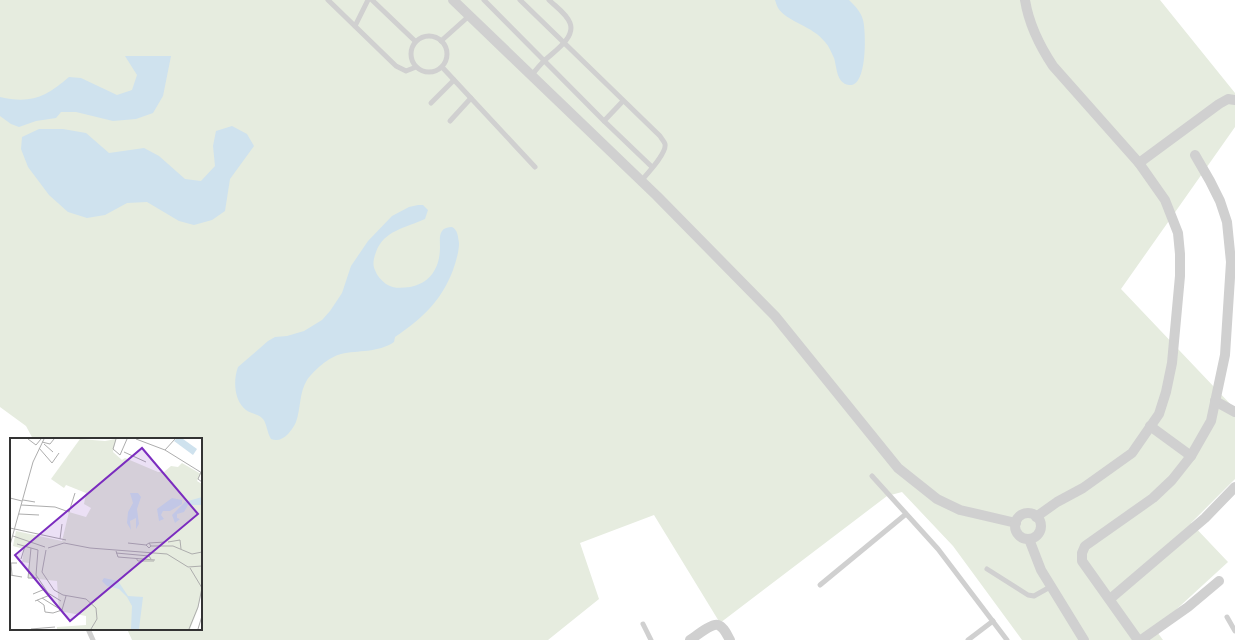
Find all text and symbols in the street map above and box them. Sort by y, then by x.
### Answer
inset map [10,438,202,630]

